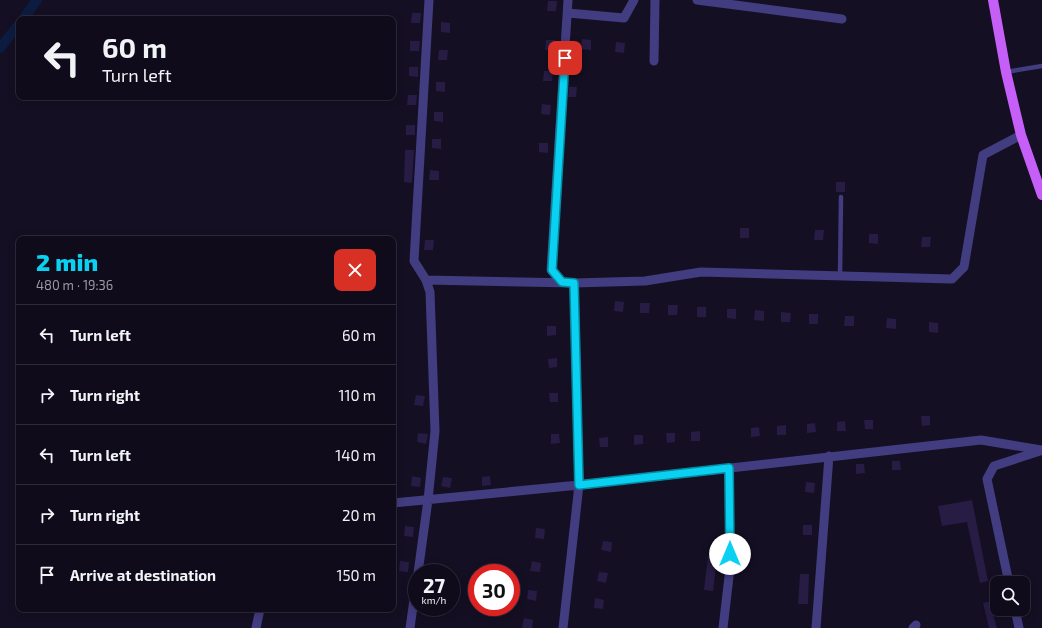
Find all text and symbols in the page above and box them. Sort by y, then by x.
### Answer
text: 60 m [102,30,167,64]
icon: left [36,32,88,84]
pin [548,41,582,75]
icon: arrive [554,47,576,69]
text: Turn left [102,64,172,86]
text: 2 min [36,247,98,276]
button: close [334,249,376,291]
text: 480 m · 19:36 [36,277,113,293]
icon: left [36,324,58,346]
text: Turn left [70,326,131,344]
text: 60 m [342,326,376,344]
icon: right [36,384,58,406]
text: Turn right [70,386,140,404]
text: 110 m [339,386,376,404]
icon: left [36,444,58,466]
text: Turn left [70,446,131,464]
text: 140 m [335,446,376,464]
icon: right [36,504,58,526]
text: Turn right [70,506,140,524]
text: 20 m [342,506,376,524]
position arrow [709,533,751,575]
icon: arrive [36,564,58,586]
speed limit sign: 30 [468,564,520,616]
text: Arrive at destination [70,566,216,584]
text: 150 m [336,566,376,584]
text: 27 [423,573,445,597]
map controls [990,576,1030,616]
button: search [990,576,1030,616]
text: km/h [422,594,446,606]

